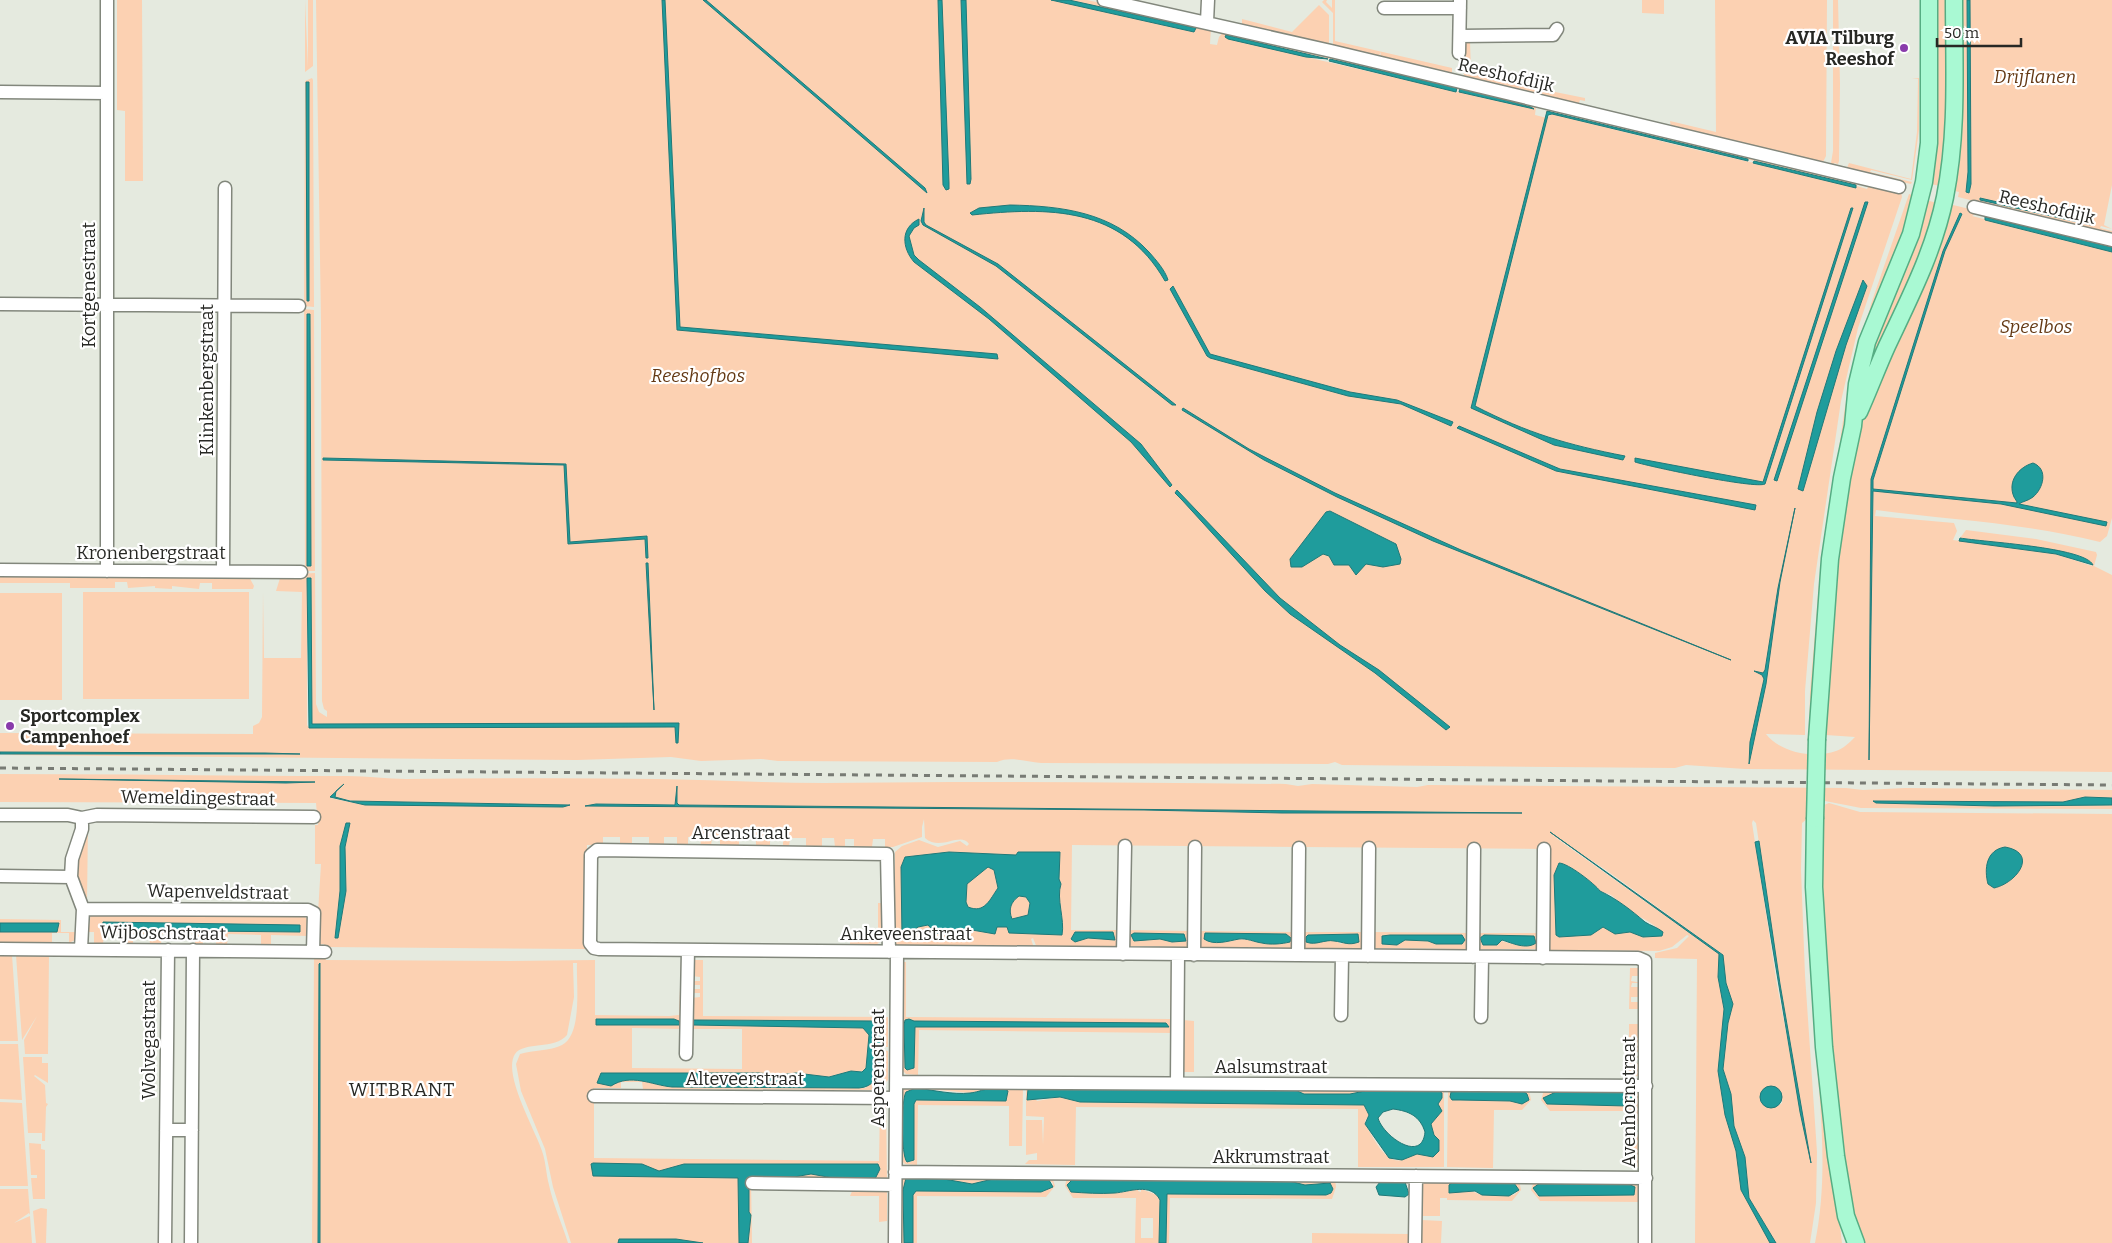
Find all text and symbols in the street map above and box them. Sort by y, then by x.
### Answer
scale bar [1937,15,2021,47]
text: 50 m [1944,24,1980,42]
place label: AVIA Tilburg Reeshof [1785,27,1895,70]
marker: AVIA Tilburg Reeshof [1898,42,1910,54]
street label: Reeshofdijk [1456,53,1557,97]
park label: Drijflanen [1994,66,2076,88]
street label: Reeshofdijk [1997,185,2098,229]
street label: Kortgenestraat [78,221,100,348]
street label: Klinkenbergstraat [196,304,218,456]
park label: Speelbos [2000,316,2073,338]
park label: Reeshofbos [651,365,745,387]
street label: Kronenbergstraat [76,542,226,564]
place label: Sportcomplex Campenhoef [20,705,140,748]
marker: Sportcomplex Campenhoef [4,720,16,732]
street label: Wemeldingestraat [120,786,276,810]
street label: Arcenstraat [692,822,791,844]
street label: Wapenveldstraat [147,880,290,904]
street label: Wijboschstraat [100,921,227,945]
street label: Ankeveenstraat [840,923,972,945]
street label: Wolvegastraat [138,980,160,1100]
street label: Asperenstraat [867,1008,889,1128]
street label: Avenhornstraat [1618,1036,1640,1168]
street label: Aalsumstraat [1214,1056,1328,1078]
street label: Alteveerstraat [686,1068,805,1090]
district label: WITBRANT [349,1078,455,1101]
street label: Akkrumstraat [1212,1146,1330,1168]

